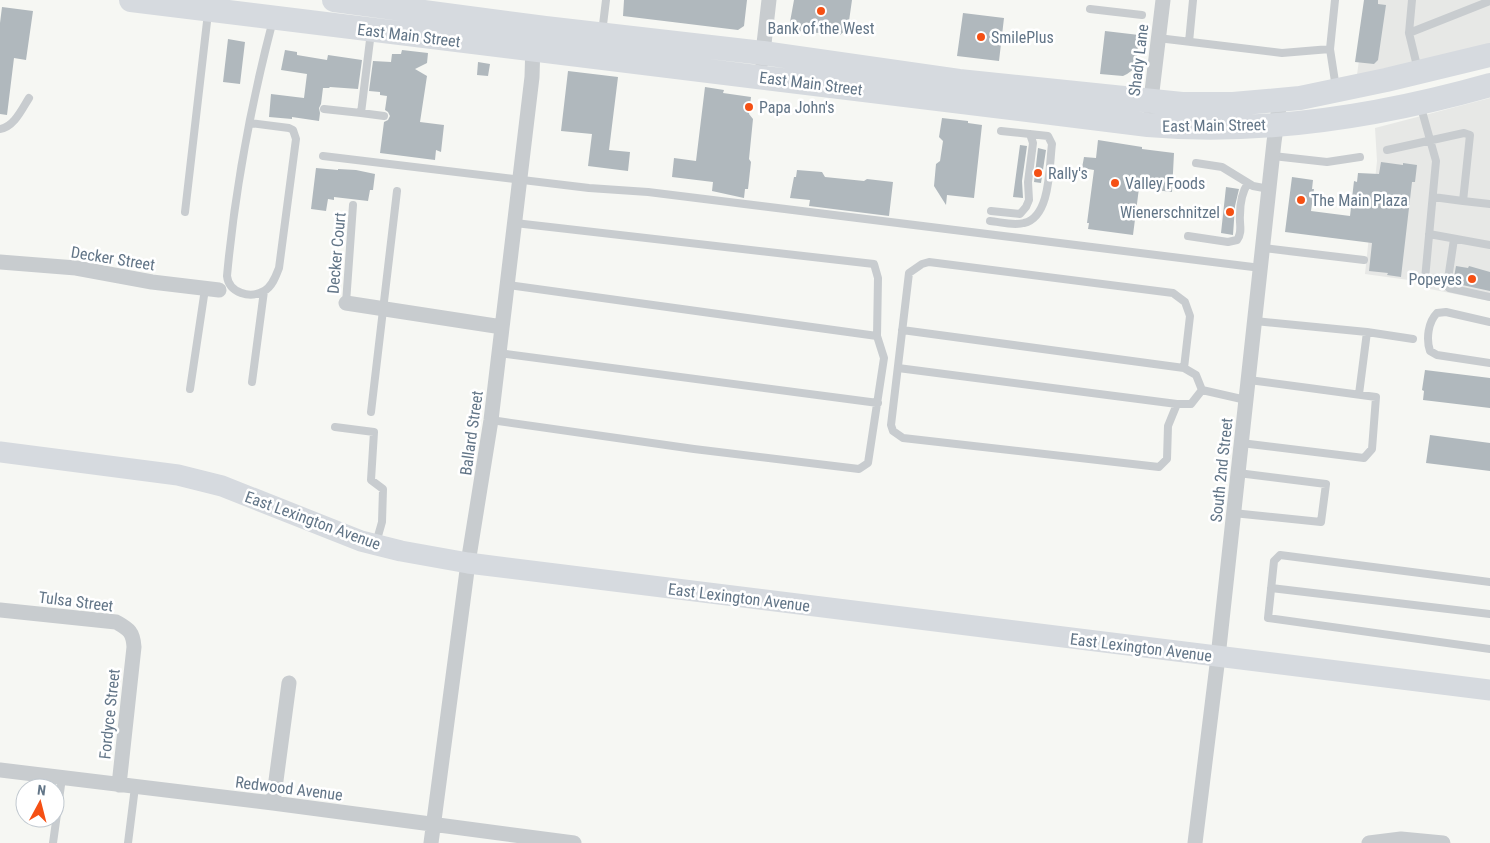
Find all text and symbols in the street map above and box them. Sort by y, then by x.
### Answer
marker: Bank of the West [815,5,827,17]
place label: Bank of the West [768,19,875,38]
street label: East Main Street [356,20,462,51]
street label: Shady Lane [1125,23,1152,97]
place label: SmilePlus [991,28,1054,47]
marker: SmilePlus [975,31,987,43]
street label: East Main Street [758,68,864,99]
place label: Papa John's [759,98,835,117]
marker: Papa John's [743,101,755,113]
street label: East Main Street [1162,115,1266,136]
place label: Rally's [1048,164,1088,183]
marker: Rally's [1032,167,1044,179]
place label: Valley Foods [1125,174,1205,193]
marker: Valley Foods [1109,177,1121,189]
place label: The Main Plaza [1311,191,1408,210]
marker: The Main Plaza [1295,194,1307,206]
place label: Wienerschnitzel [1120,203,1220,222]
marker: Wienerschnitzel [1224,206,1236,218]
street label: Decker Court [323,211,350,295]
street label: Decker Street [70,242,156,275]
place label: Popeyes [1409,270,1462,289]
marker: Popeyes [1466,273,1478,285]
street label: Ballard Street [456,389,487,477]
street label: South 2nd Street [1207,417,1236,523]
street label: East Lexington Avenue [242,487,383,554]
street label: East Lexington Avenue [667,579,811,616]
street label: Tulsa Street [37,587,115,616]
street label: East Lexington Avenue [1069,629,1213,666]
street label: Fordyce Street [95,668,124,760]
street label: Redwood Avenue [234,772,344,805]
north arrow [15,778,65,828]
text: N [36,782,47,799]

